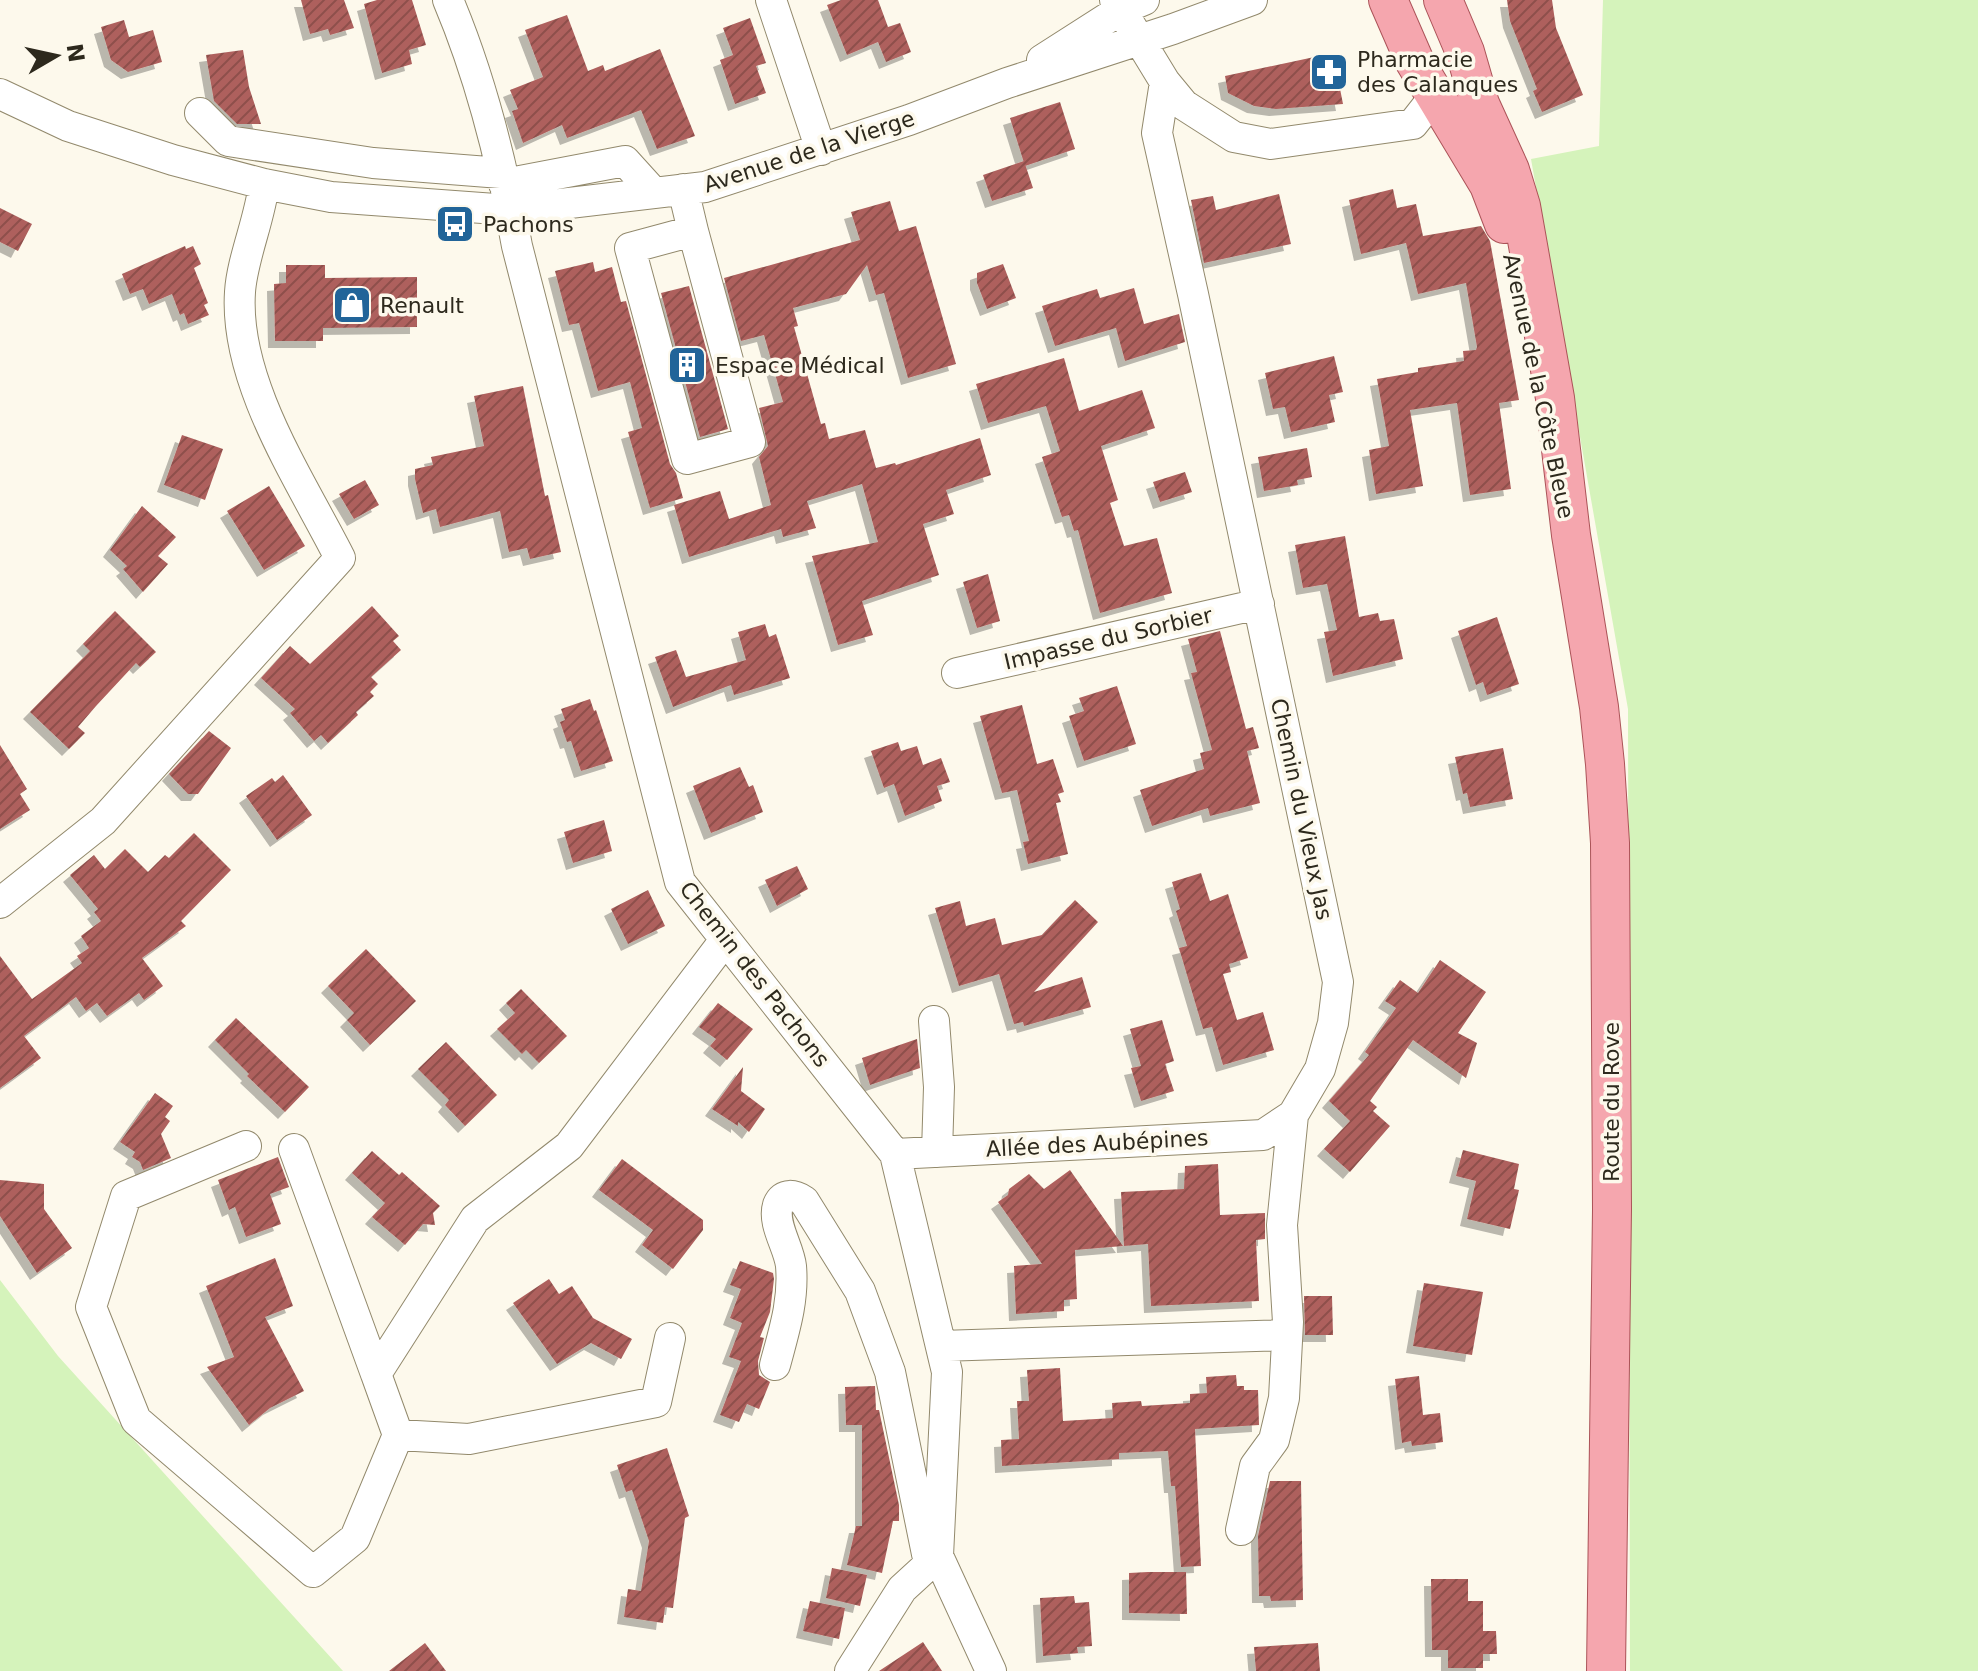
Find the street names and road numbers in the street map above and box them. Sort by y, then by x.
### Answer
street label: Avenue de la Vierge [701,106,918,197]
street label: Avenue de la Côte Bleue [1498,251,1579,521]
street label: Impasse du Sorbier [1002,602,1216,675]
street label: Chemin du Vieux Jas [1266,696,1337,922]
street label: Chemin des Pachons [675,877,835,1072]
street label: Route du Rove [1599,1022,1624,1182]
street label: Allée des Aubépines [985,1125,1209,1162]

